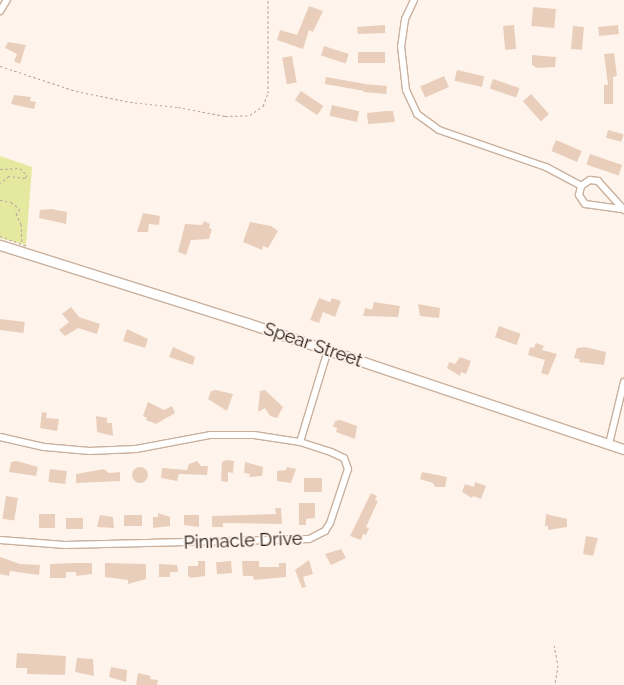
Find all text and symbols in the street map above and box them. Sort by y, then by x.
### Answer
street label: Spear Street [261,318,365,372]
street label: Pinnacle Drive [183,528,303,554]

